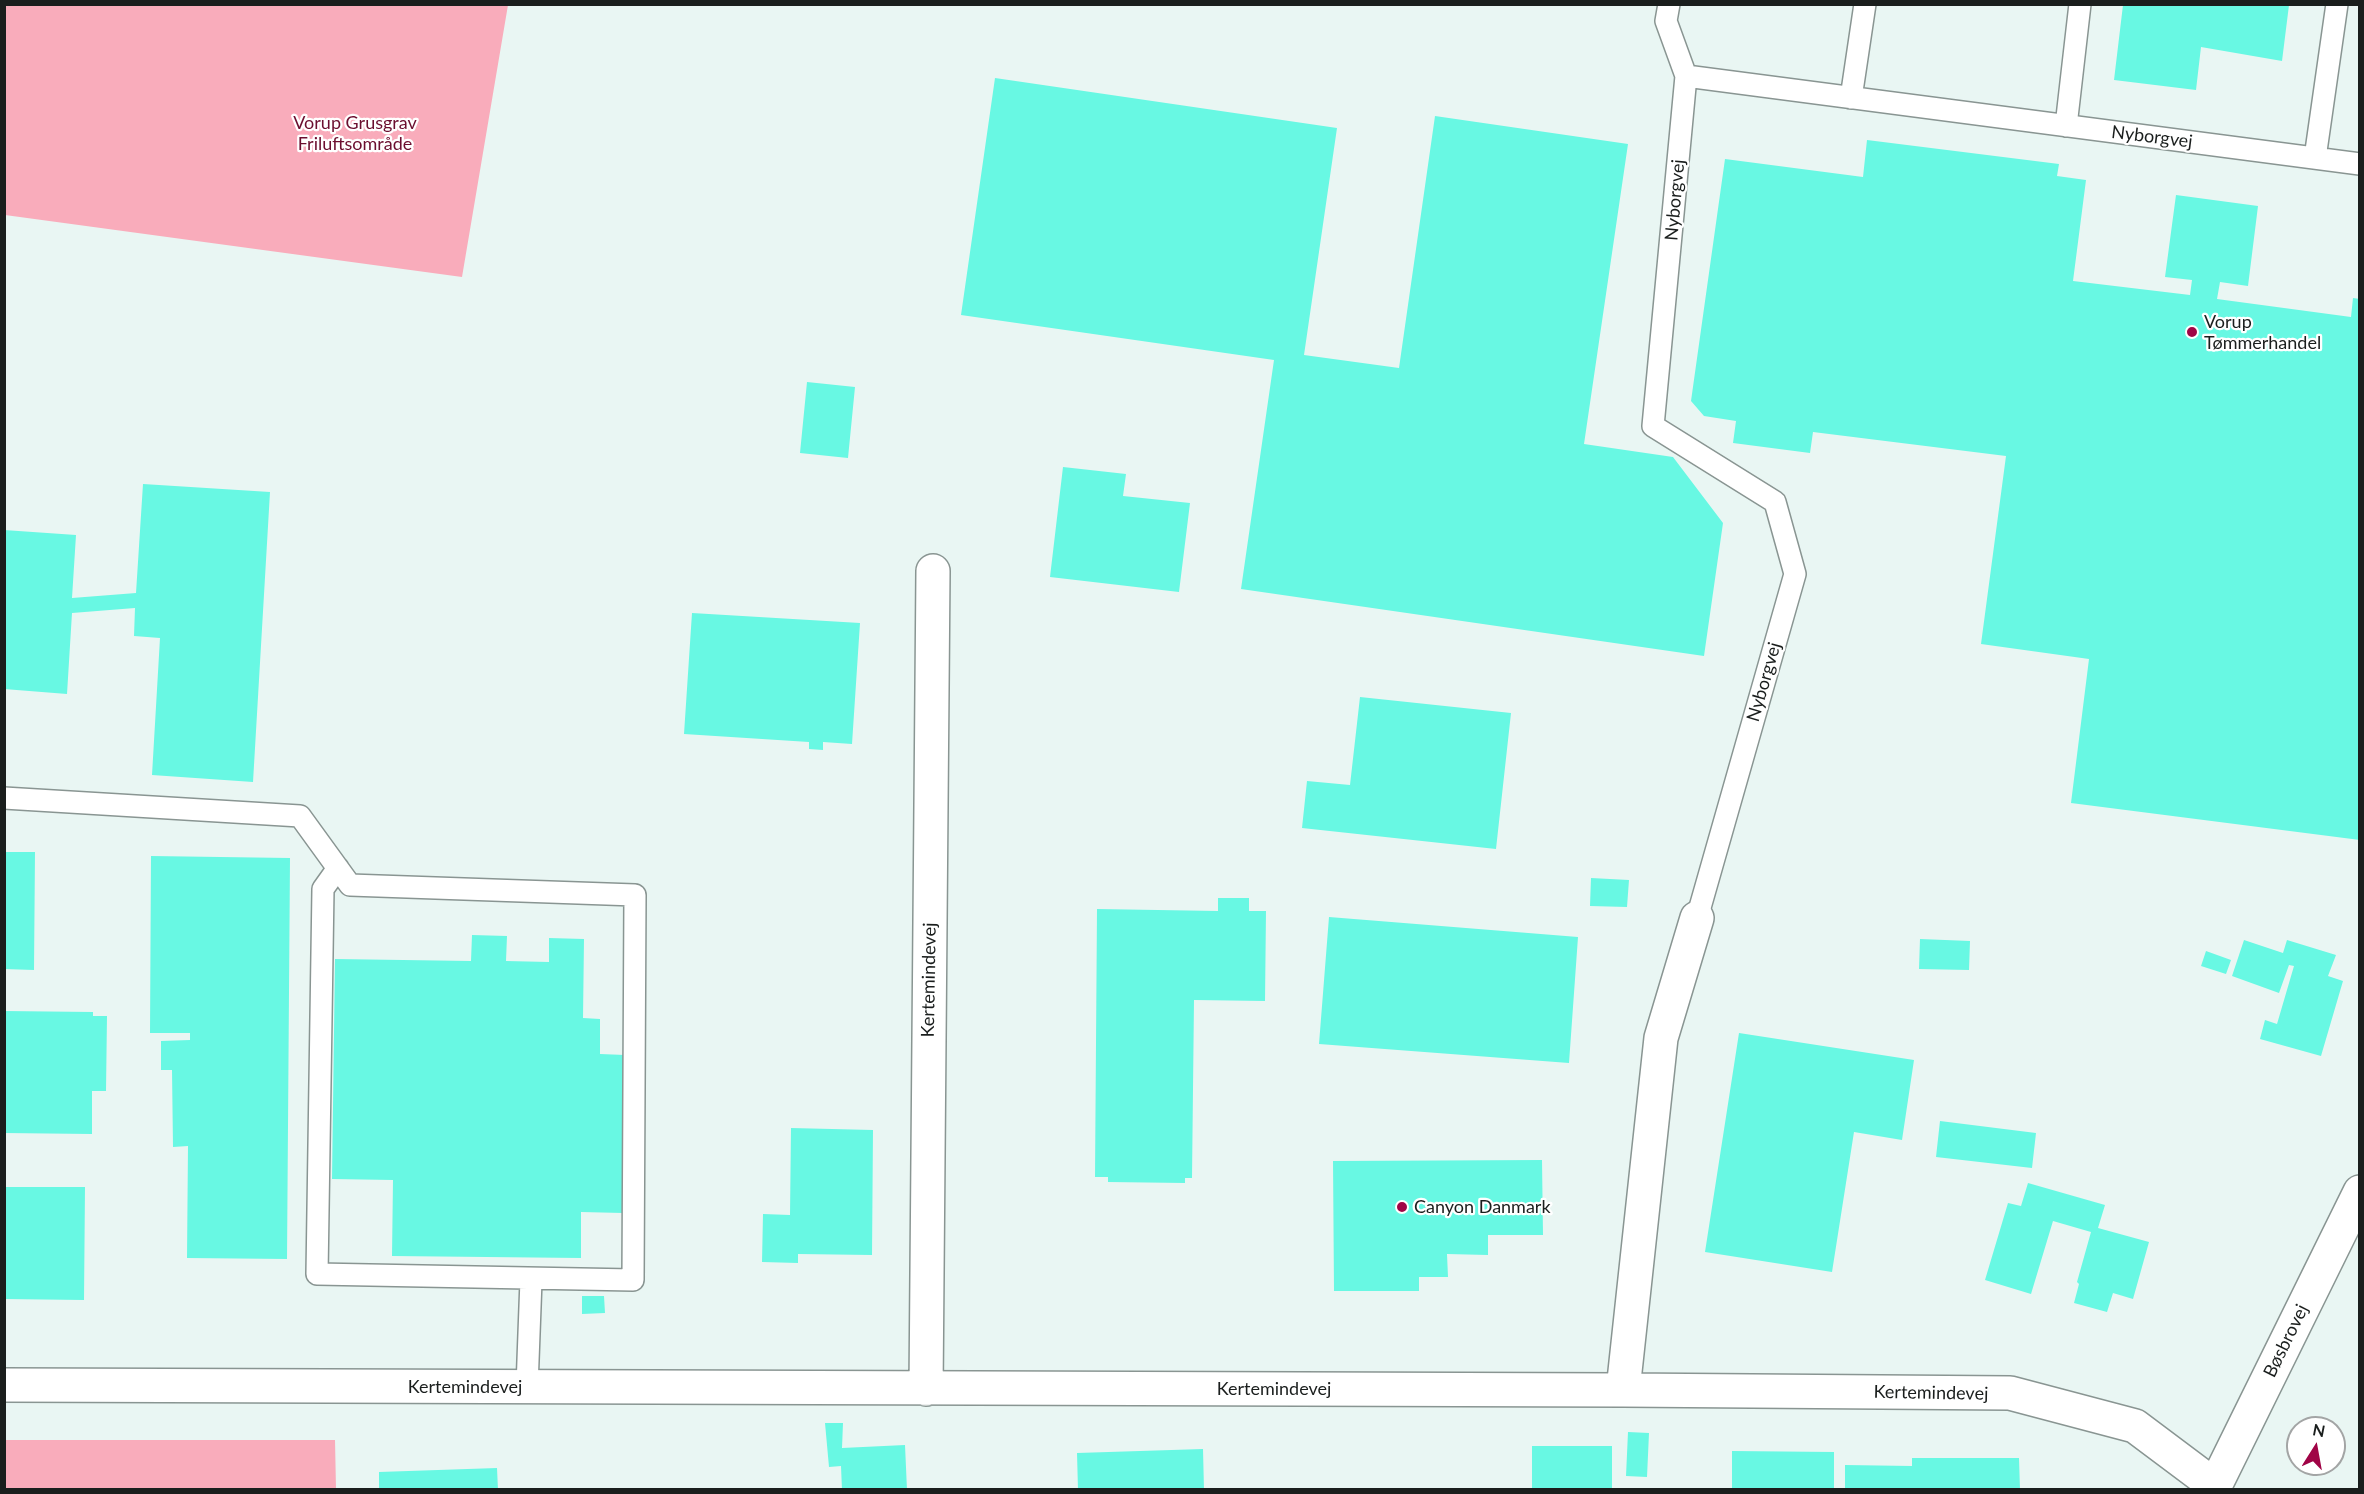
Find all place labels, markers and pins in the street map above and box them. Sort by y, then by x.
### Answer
place label: Vorup Tømmerhandel [2204,311,2321,354]
marker: Vorup Tømmerhandel [2185,325,2199,339]
place label: Canyon Danmark [1414,1196,1551,1218]
marker: Canyon Danmark [1395,1200,1409,1214]

